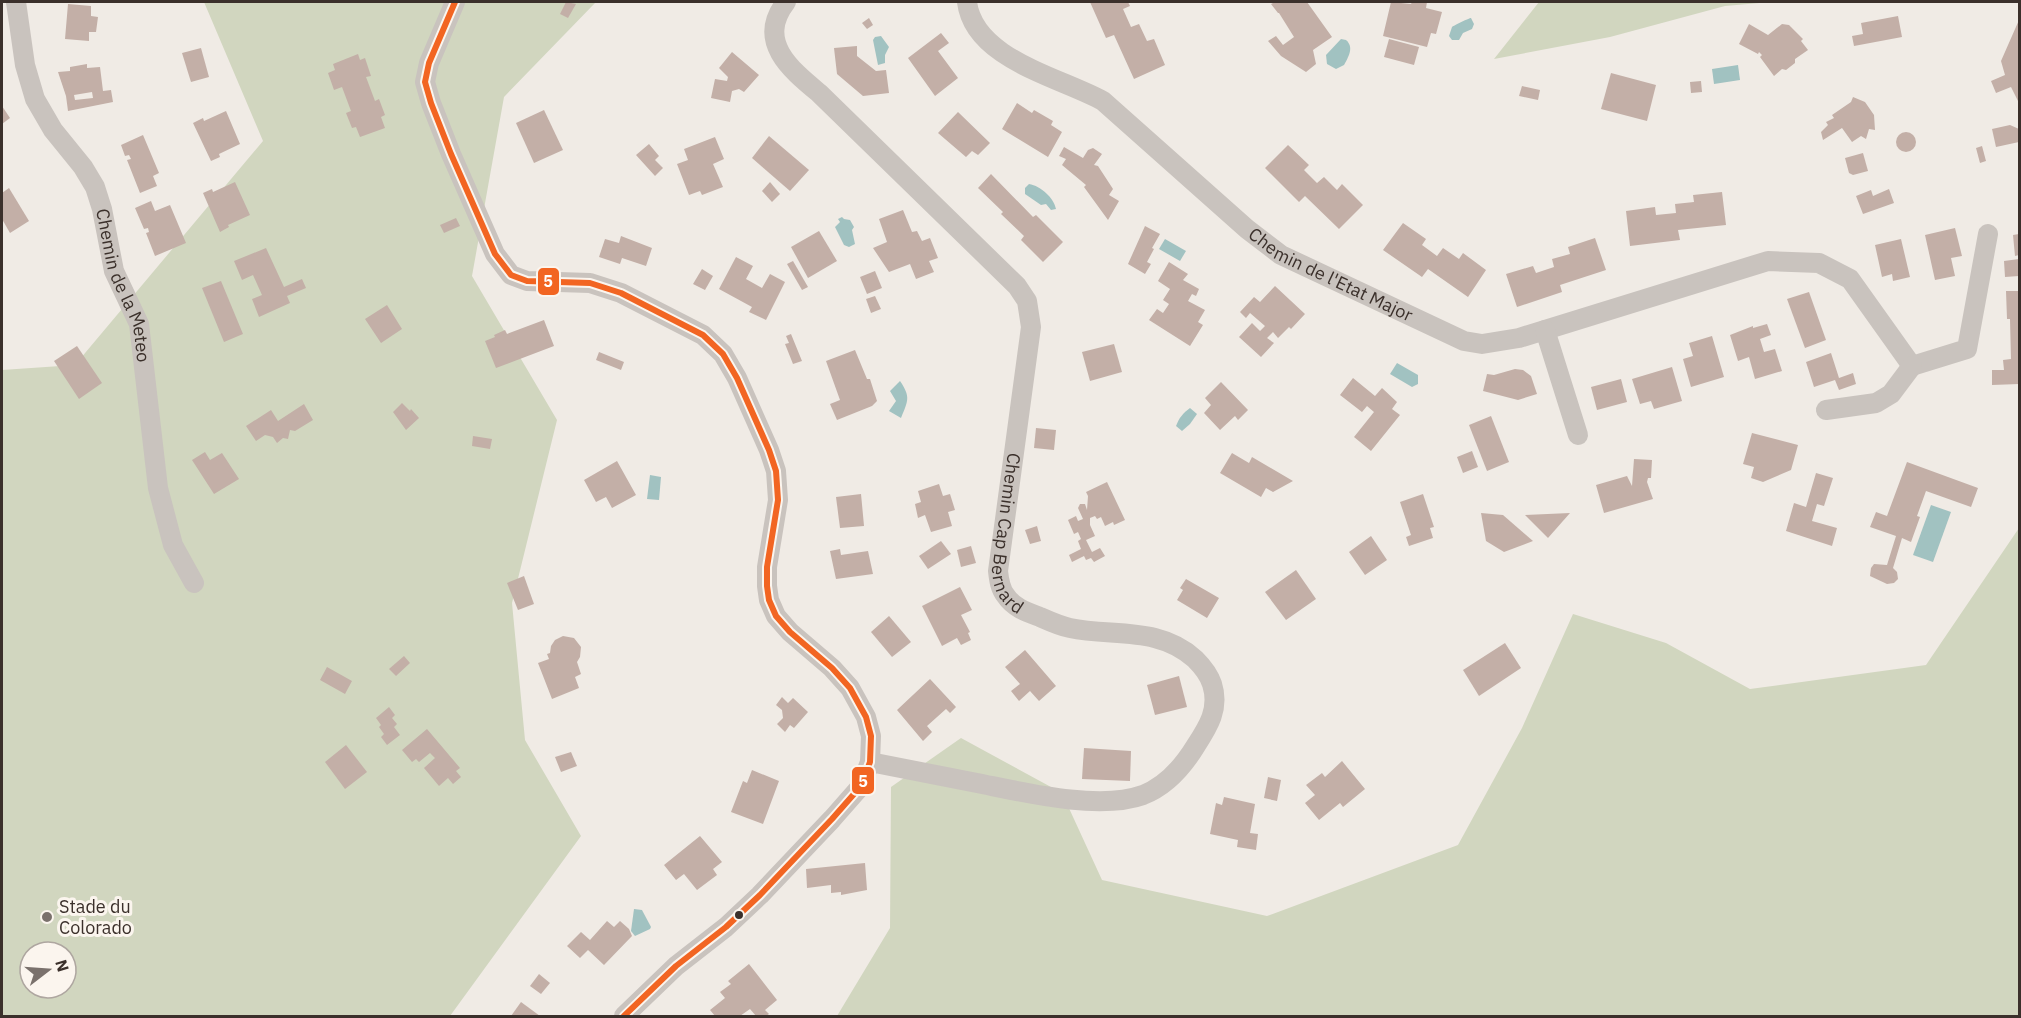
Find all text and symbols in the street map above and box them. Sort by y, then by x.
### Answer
street label: Chemin de la Meteo [91,207,155,363]
street label: Chemin de l'Etat Major [1244,222,1417,326]
line badge: 5 [537,267,560,296]
text: 5 [543,271,553,291]
street label: Chemin Cap Bernard [987,451,1028,619]
line badge: 5 [851,766,875,795]
text: 5 [858,771,868,791]
place label: Stade du Colorado [59,895,132,939]
unlabelled marker [733,909,745,921]
marker: Stade du Colorado [40,910,54,924]
north arrow [18,940,78,1000]
text: N [51,957,74,974]

